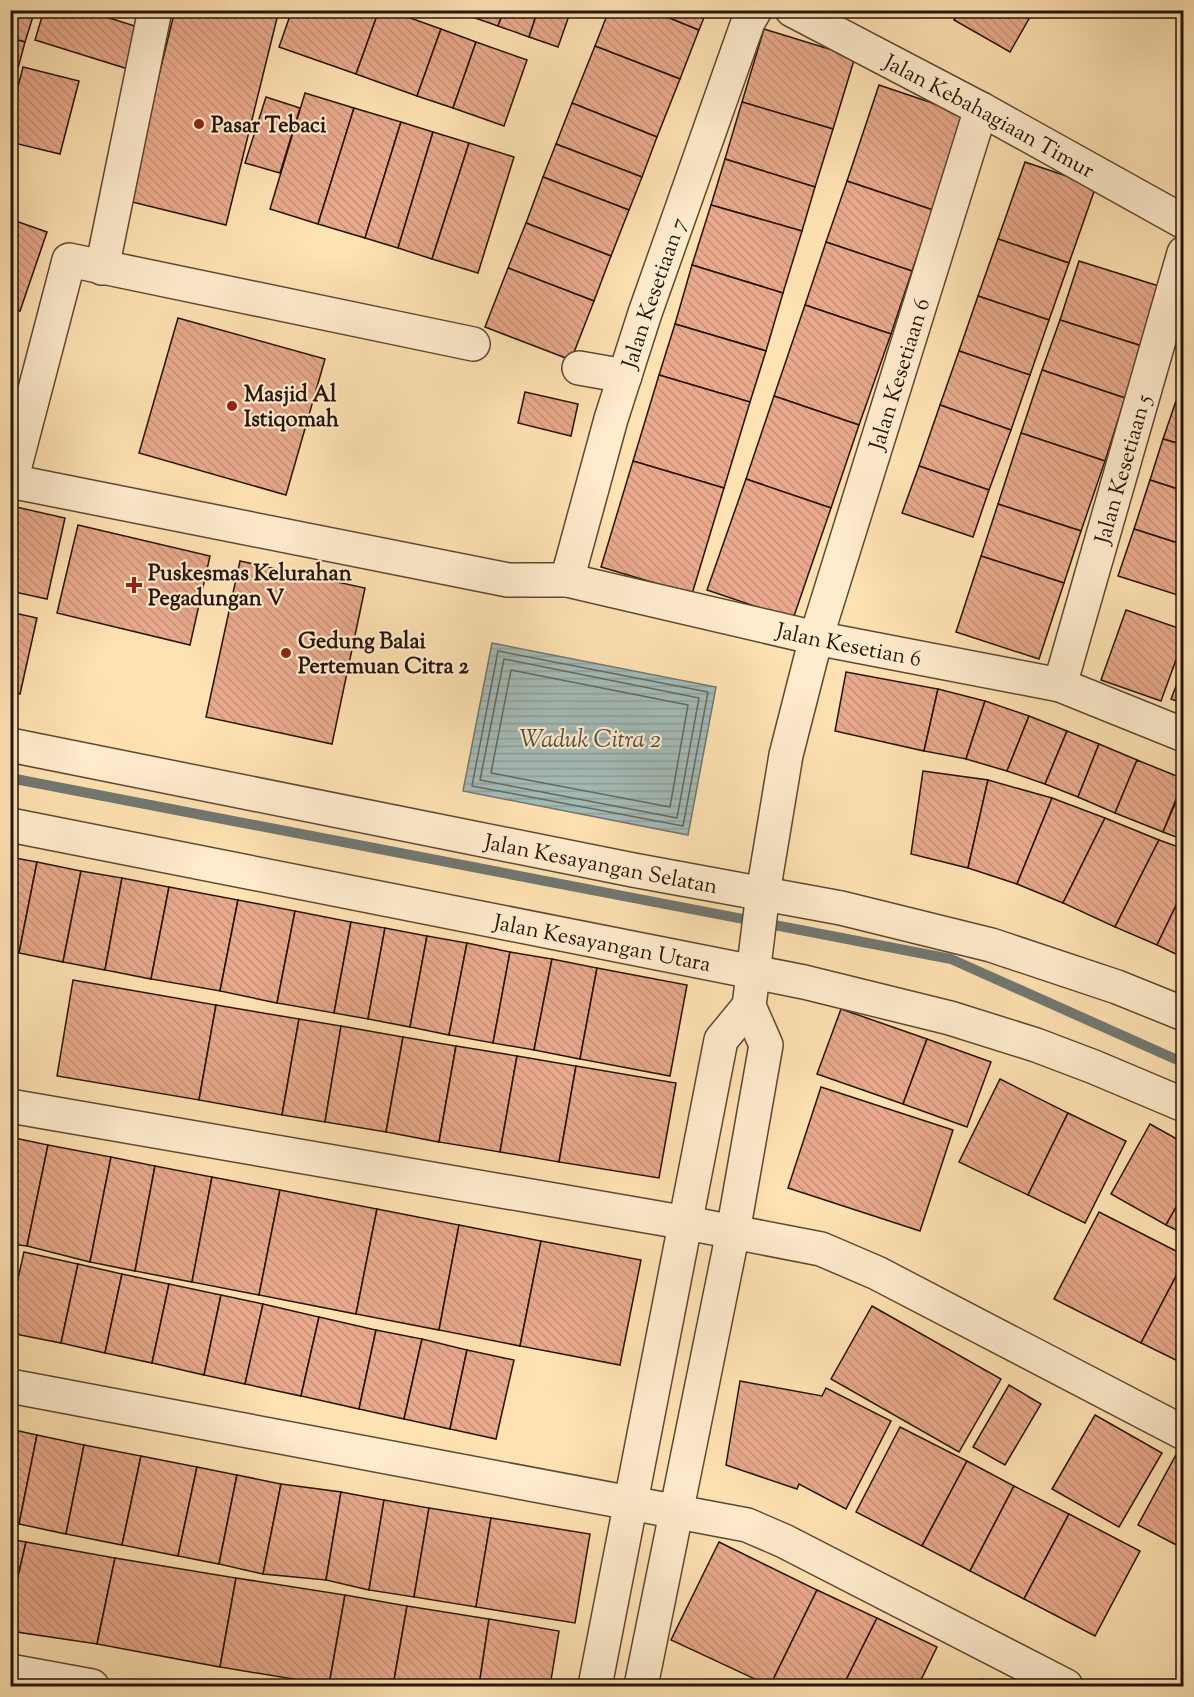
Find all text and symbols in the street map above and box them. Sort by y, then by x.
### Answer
street label: Jalan Kebahagiaan Timur [877,47,1099,188]
place label: Pasar Tebaci [211,111,327,143]
marker: Pasar Tebaci [192,117,206,131]
street label: Jalan Kesetiaan 7 [615,214,696,374]
street label: Jalan Kesetiaan 6 [862,295,940,455]
place label: Masjid Al Istiqomah [244,380,339,437]
street label: Jalan Kesetiaan 5 [1088,391,1162,549]
marker: Masjid Al Istiqomah [225,399,239,413]
place label: Puskesmas Kelurahan Pegadungan V [148,559,352,616]
marker: Puskesmas Kelurahan Pegadungan V [125,576,143,594]
street label: Jalan Kesetian 6 [772,616,924,677]
place label: Gedung Balai Pertemuan Citra 2 [298,627,469,684]
marker: Gedung Balai Pertemuan Citra 2 [279,646,293,660]
water label: Waduk Citra 2 [520,724,661,758]
street label: Jalan Kesayangan Selatan [480,827,720,904]
street label: Jalan Kesayangan Utara [490,908,713,982]

